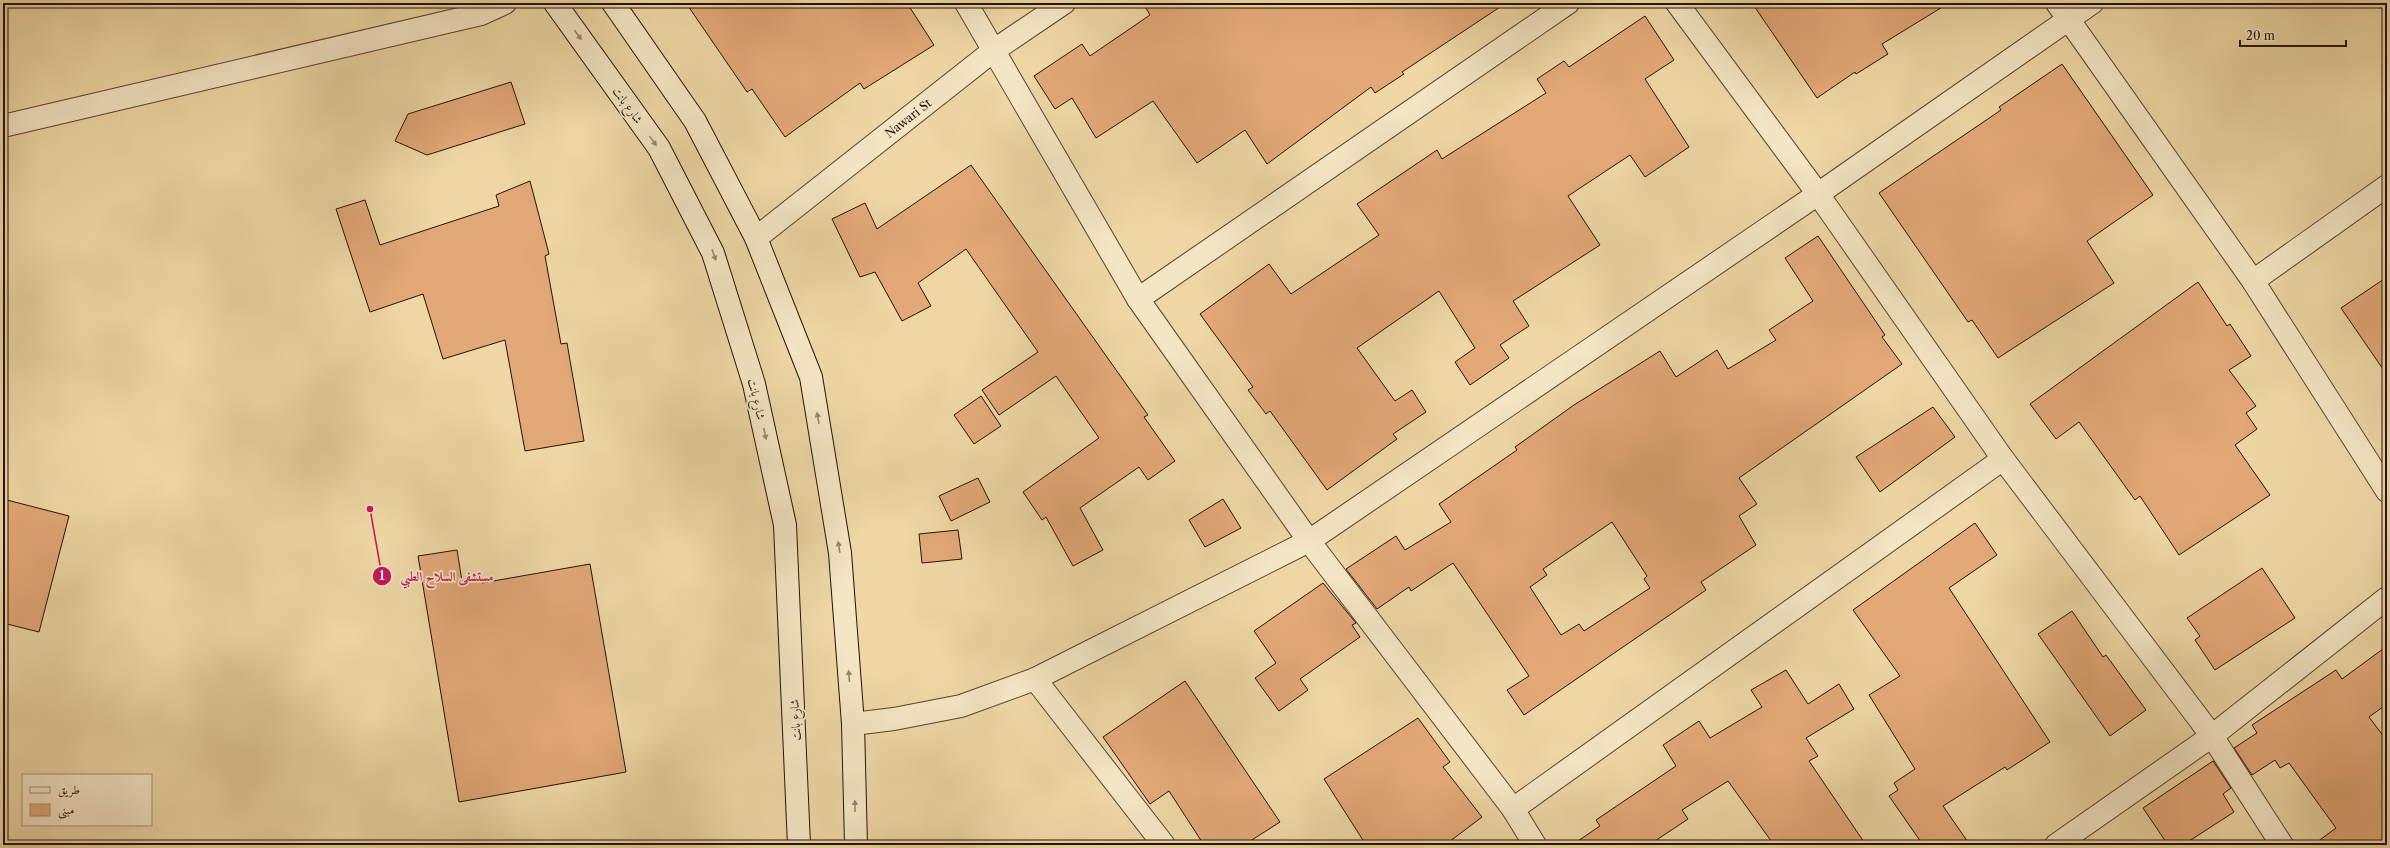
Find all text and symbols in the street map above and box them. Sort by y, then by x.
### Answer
scale bar [2240,22,2346,48]
text: 20 m [2246,28,2275,43]
one-way arrow [574,29,582,40]
street label: شارع بانت [606,84,646,129]
street label: Nawari St [882,95,935,141]
one-way arrow [649,135,657,146]
one-way arrow [711,250,717,262]
street label: شارع بانت [741,377,769,422]
one-way arrow [815,412,821,424]
one-way arrow [763,428,769,440]
one-way arrow [836,541,842,553]
callout: مستشفى السلاح الطبي [372,564,501,589]
text: 1 [379,568,385,583]
text: مستشفى السلاح الطبي [400,568,494,589]
one-way arrow [846,670,853,682]
street label: شارع بانت [786,698,808,741]
legend [22,774,152,826]
text: طريق [58,782,80,798]
one-way arrow [852,800,859,812]
text: مبنى [58,802,74,819]

